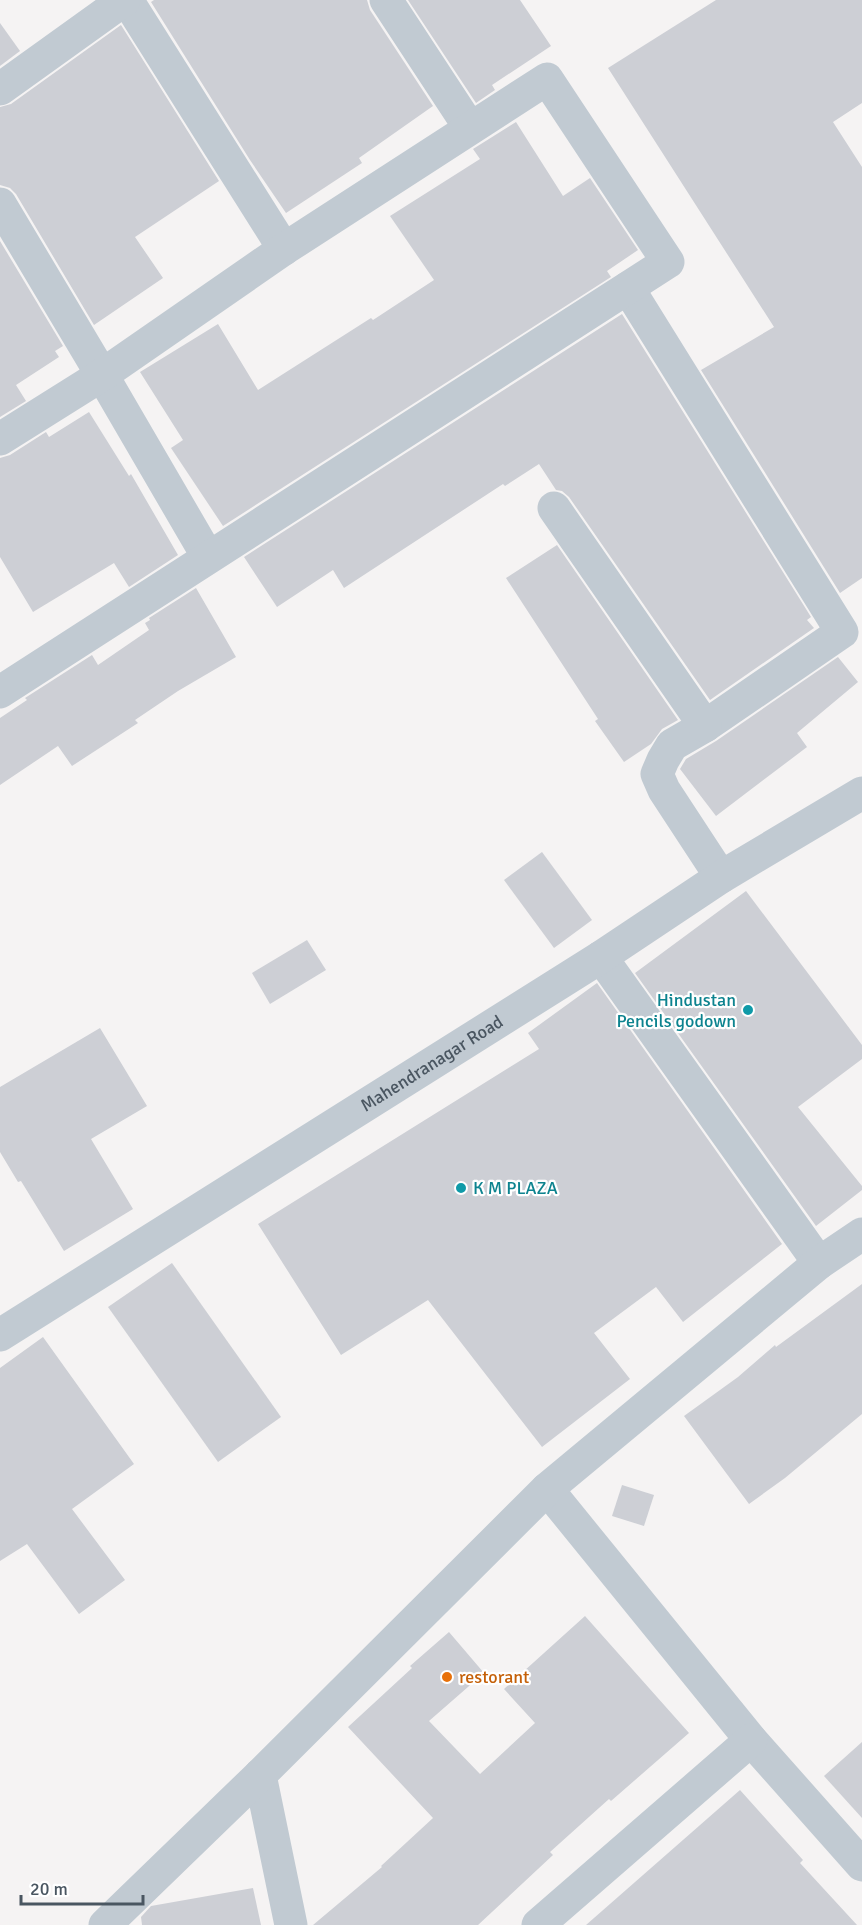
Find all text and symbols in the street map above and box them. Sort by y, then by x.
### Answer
place label: Hindustan Pencils godown [616,989,736,1032]
marker: Hindustan Pencils godown [741,1003,755,1017]
street label: Mahendranagar Road [356,1010,507,1117]
place label: K M PLAZA [473,1177,558,1199]
marker: K M PLAZA [454,1181,468,1195]
place label: restorant [459,1666,529,1688]
marker: restorant [440,1670,454,1684]
scale bar [21,1868,142,1906]
text: 20 m [30,1878,68,1900]

